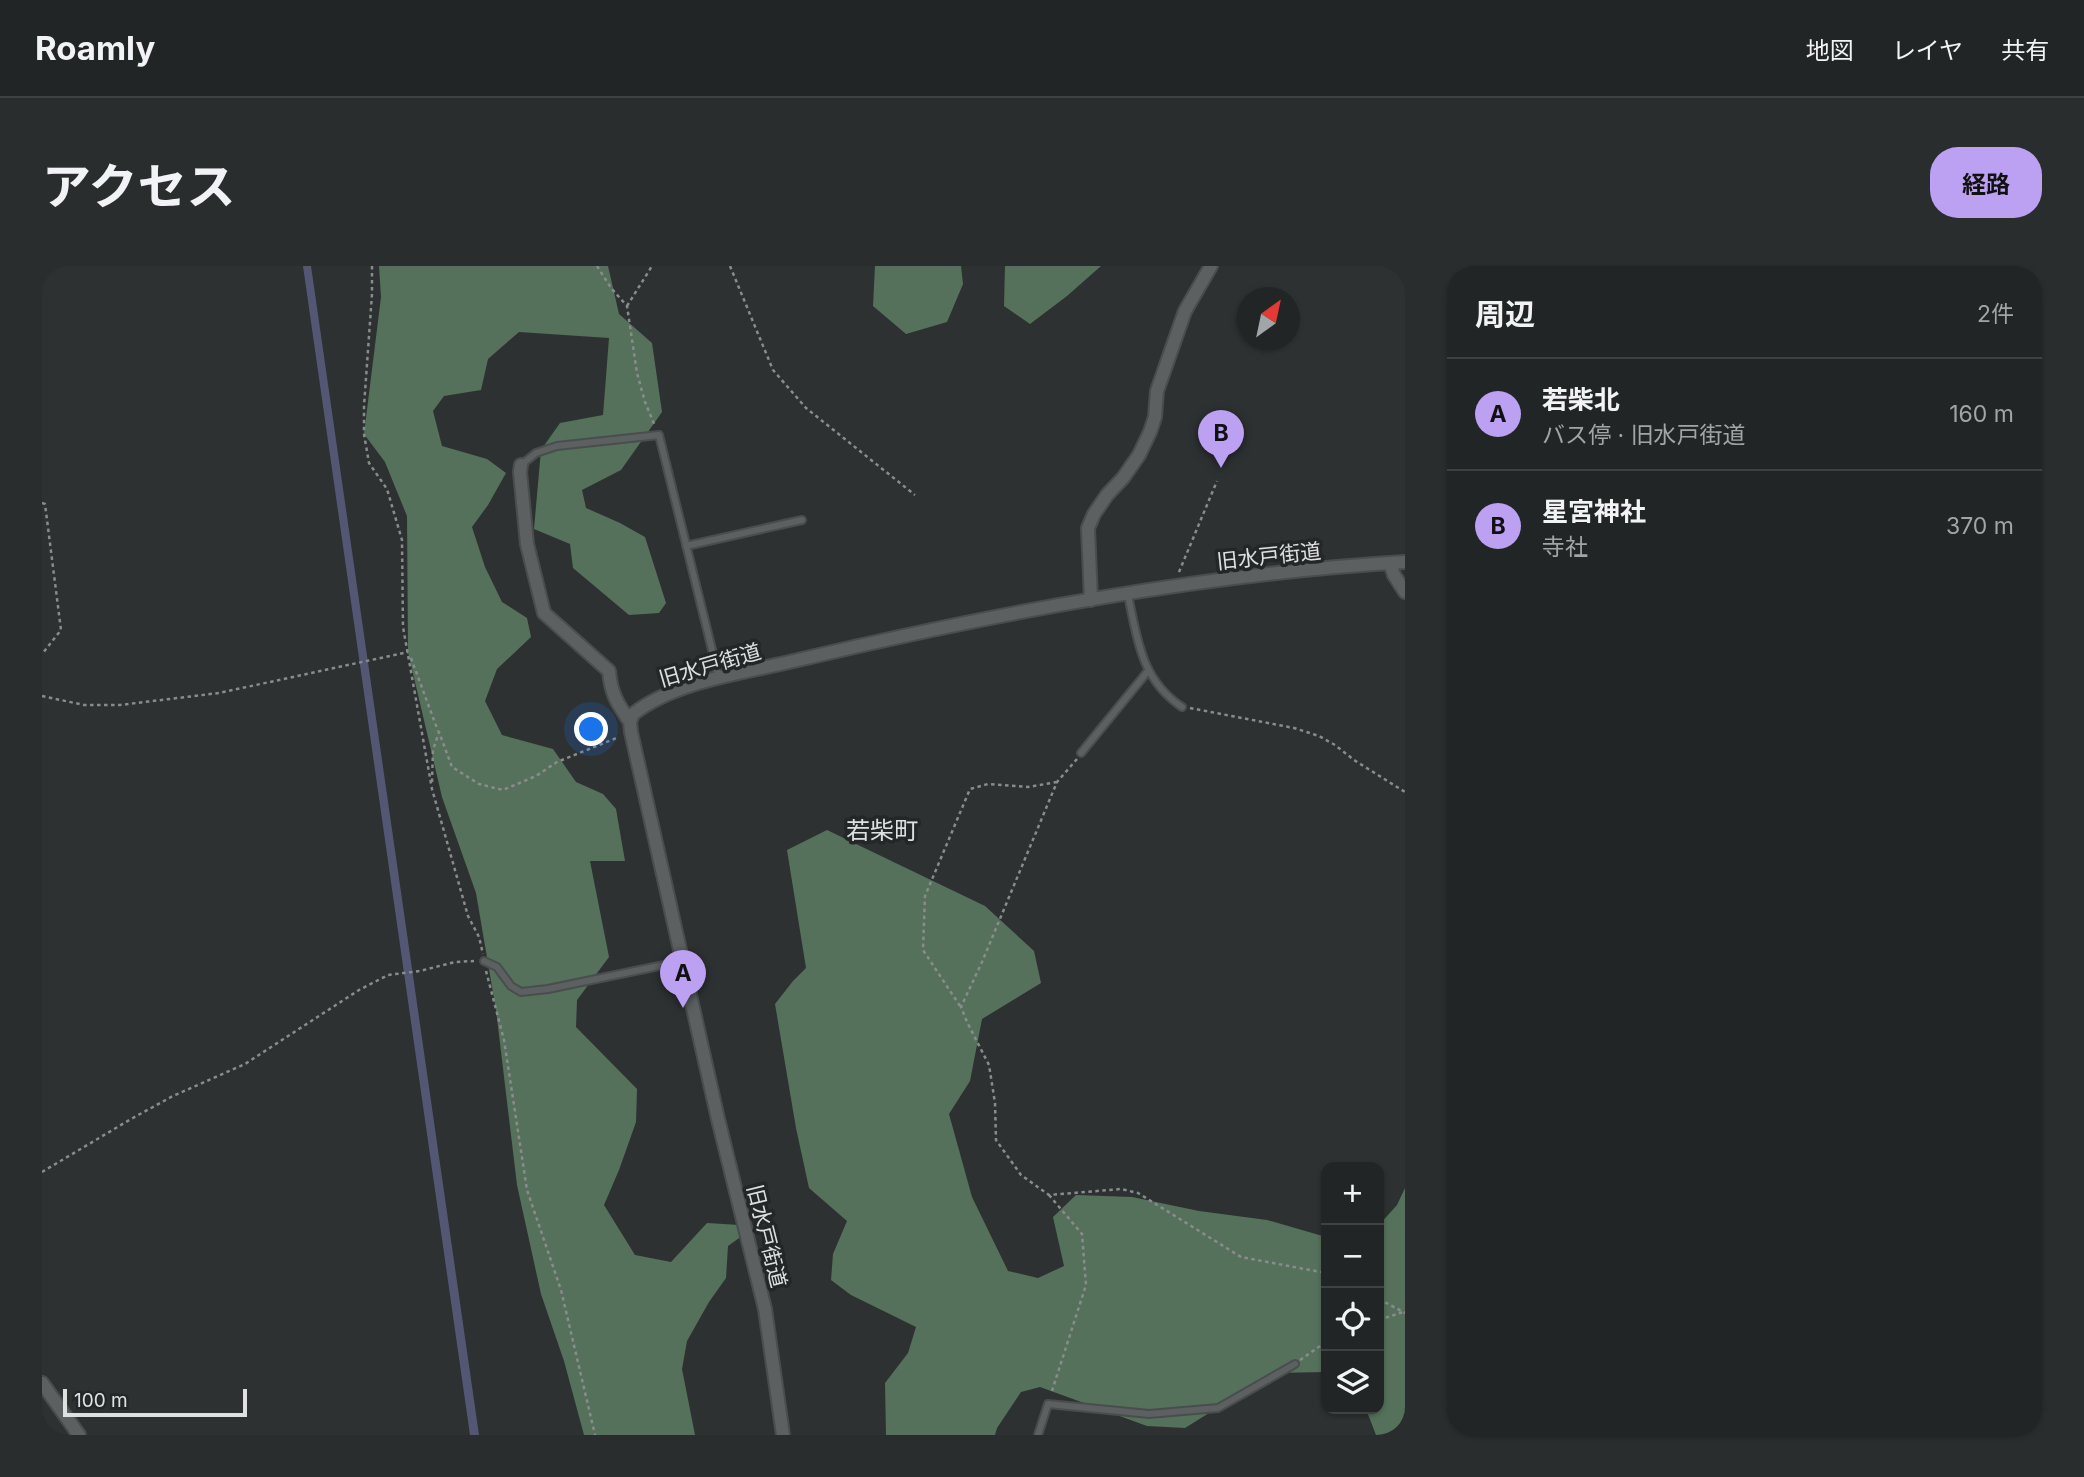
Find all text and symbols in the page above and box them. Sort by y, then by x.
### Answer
text: Roamly [35,28,155,68]
text: 地図 [1806,36,1854,65]
text: レイヤ [1892,36,1963,65]
text: 共有 [2001,36,2049,65]
button: 経路 [1930,147,2042,218]
text: アクセス [42,157,236,216]
north arrow [1237,287,1300,350]
text: 周辺 [1475,296,1535,332]
text: 2件 [1977,300,2014,328]
text: 若柴北 [1542,384,1620,415]
text: A [1489,400,1507,428]
text: 160 m [1949,400,2014,428]
pin: B [1198,410,1244,468]
text: バス停 · 旧水戸街道 [1542,421,1746,449]
text: 星宮神社 [1542,496,1646,527]
text: B [1490,512,1506,540]
text: 370 m [1946,512,2014,540]
text: 寺社 [1542,533,1588,561]
street label: 旧水戸街道 [1215,538,1323,574]
street label: 旧水戸街道 [656,639,764,691]
your location [574,712,608,746]
district label: 若柴町 [846,816,918,845]
pin: A [660,950,706,1008]
map controls [1321,1162,1384,1414]
button: + [1321,1162,1384,1225]
street label: 旧水戸街道 [742,1182,792,1290]
button: − [1321,1225,1384,1288]
button: locate [1321,1288,1384,1351]
button: layers [1321,1351,1384,1414]
scale bar [63,1386,247,1418]
text: 100 m [74,1389,128,1412]

